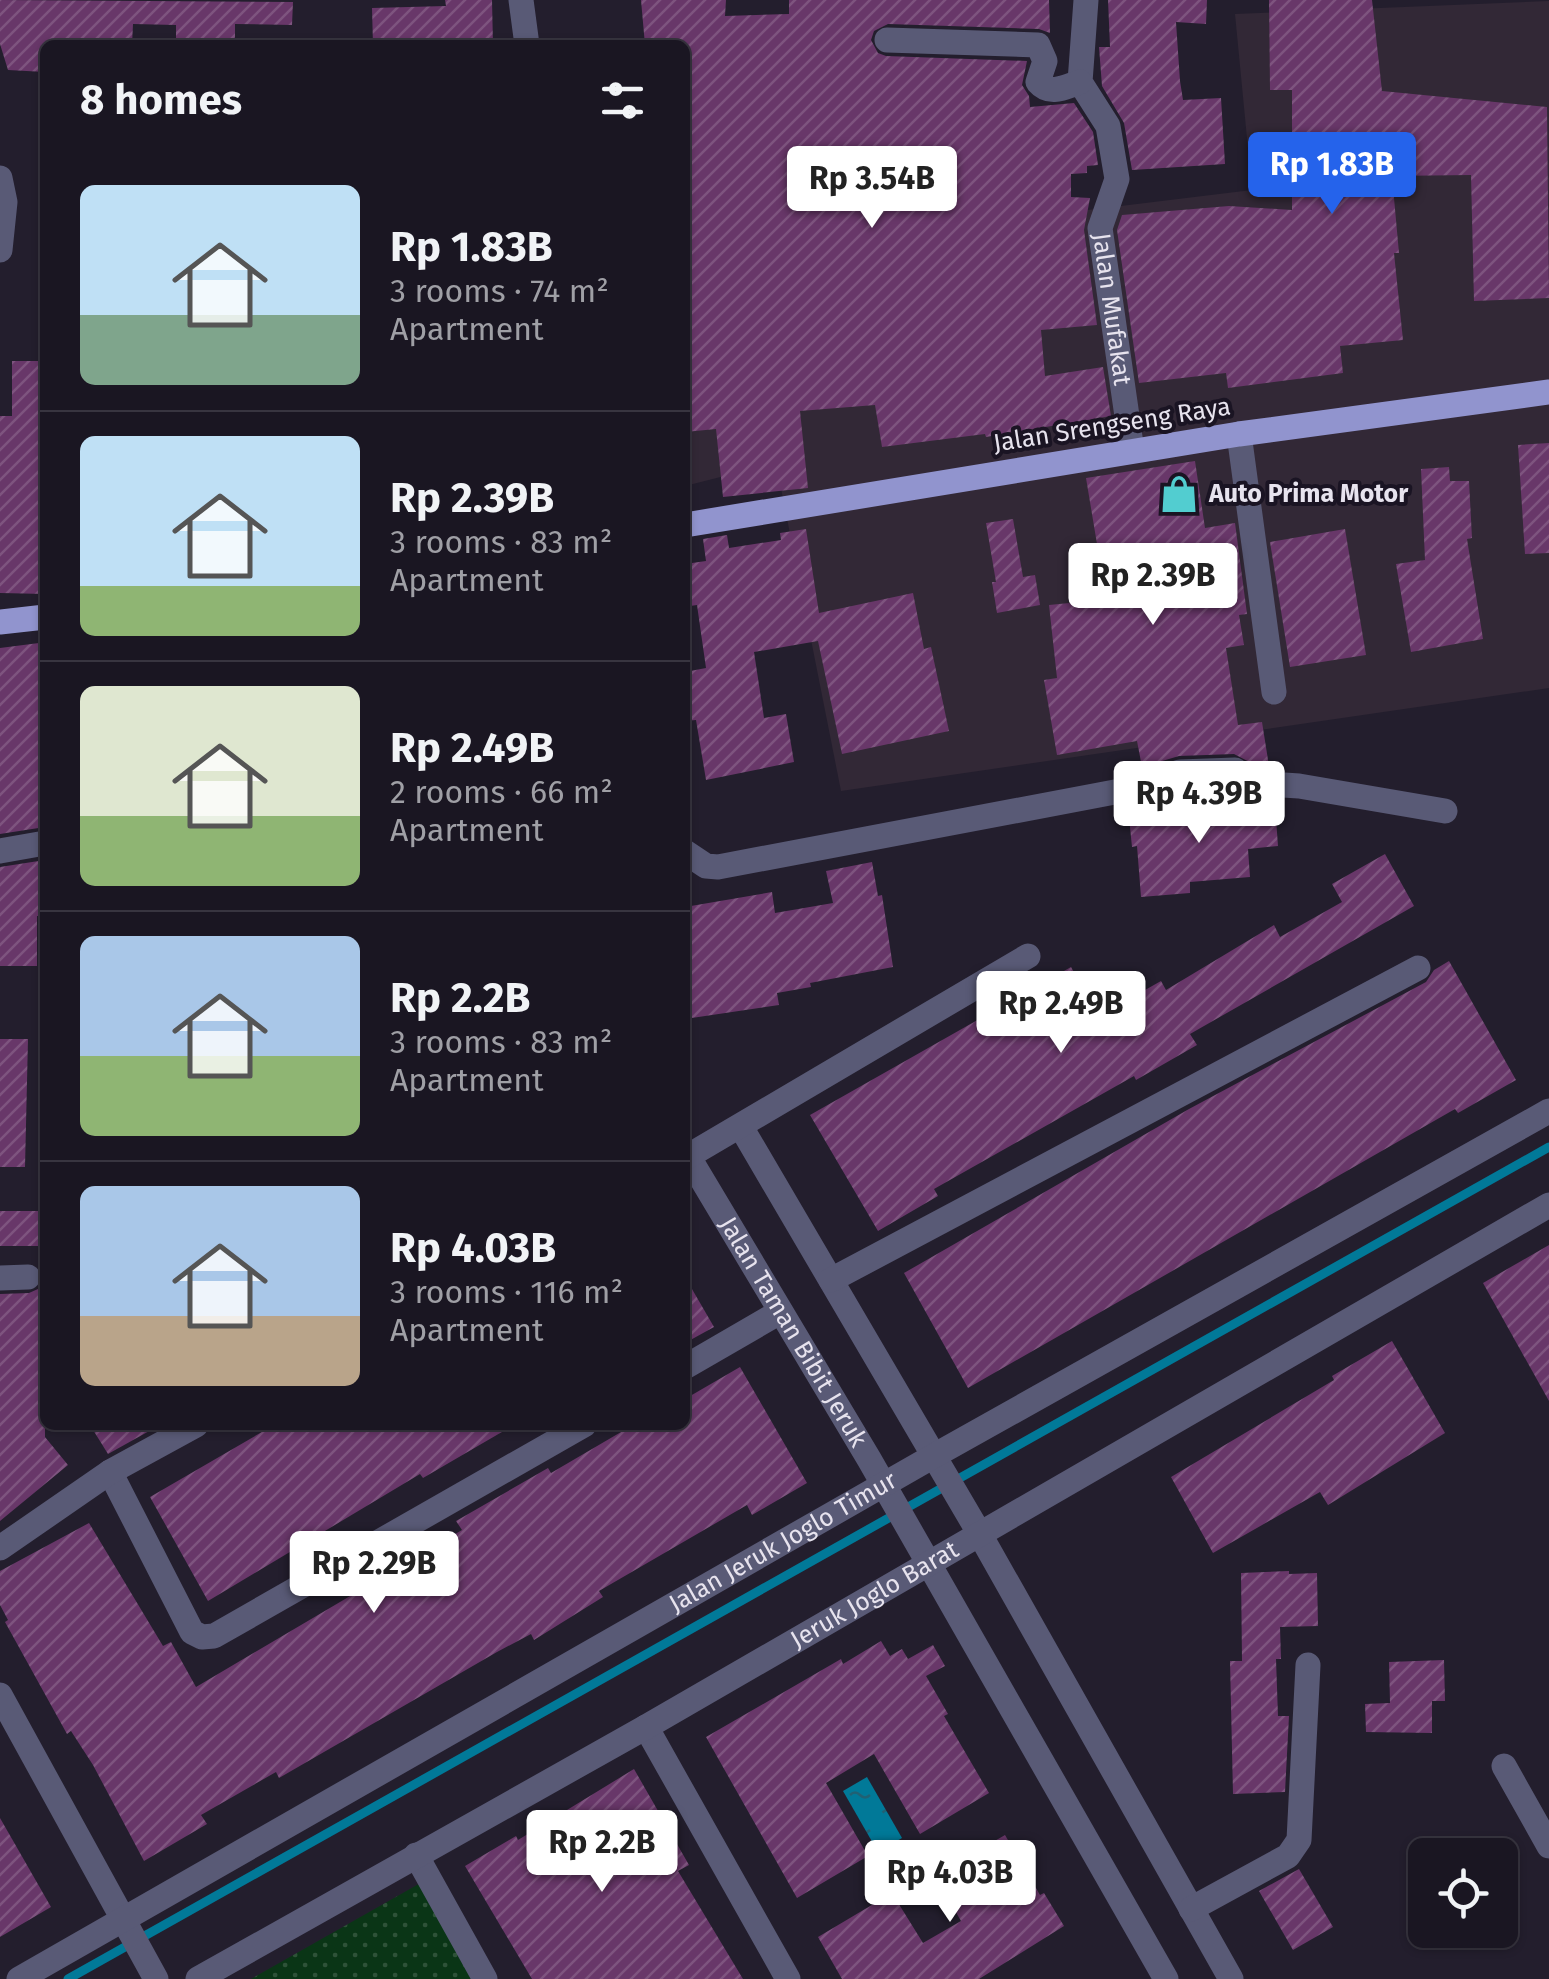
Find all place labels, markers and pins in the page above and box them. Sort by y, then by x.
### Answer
pin: Rp 1.83B [1229,132,1435,217]
pin: Rp 3.54B [769,146,975,231]
shop icon: Auto Prima Motor [1158,473,1200,515]
place label: Auto Prima Motor [1208,479,1409,509]
pin: Rp 2.39B [1050,543,1256,628]
pin: Rp 4.39B [1096,761,1302,846]
pin: Rp 2.49B [958,971,1164,1056]
pin: Rp 2.29B [271,1531,477,1616]
pin: Rp 2.2B [510,1810,694,1895]
pin: Rp 4.03B [847,1840,1053,1925]

